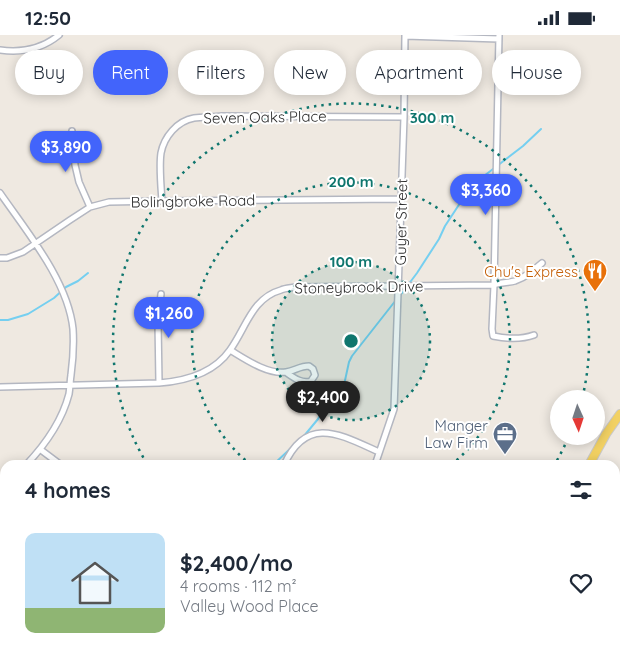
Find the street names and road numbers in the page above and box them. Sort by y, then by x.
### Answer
street label: Seven Oaks Place [203,106,327,128]
street label: Guyer Street [391,178,411,266]
street label: Bolingbroke Road [131,190,255,212]
street label: Stoneybrook Drive [294,276,424,298]

